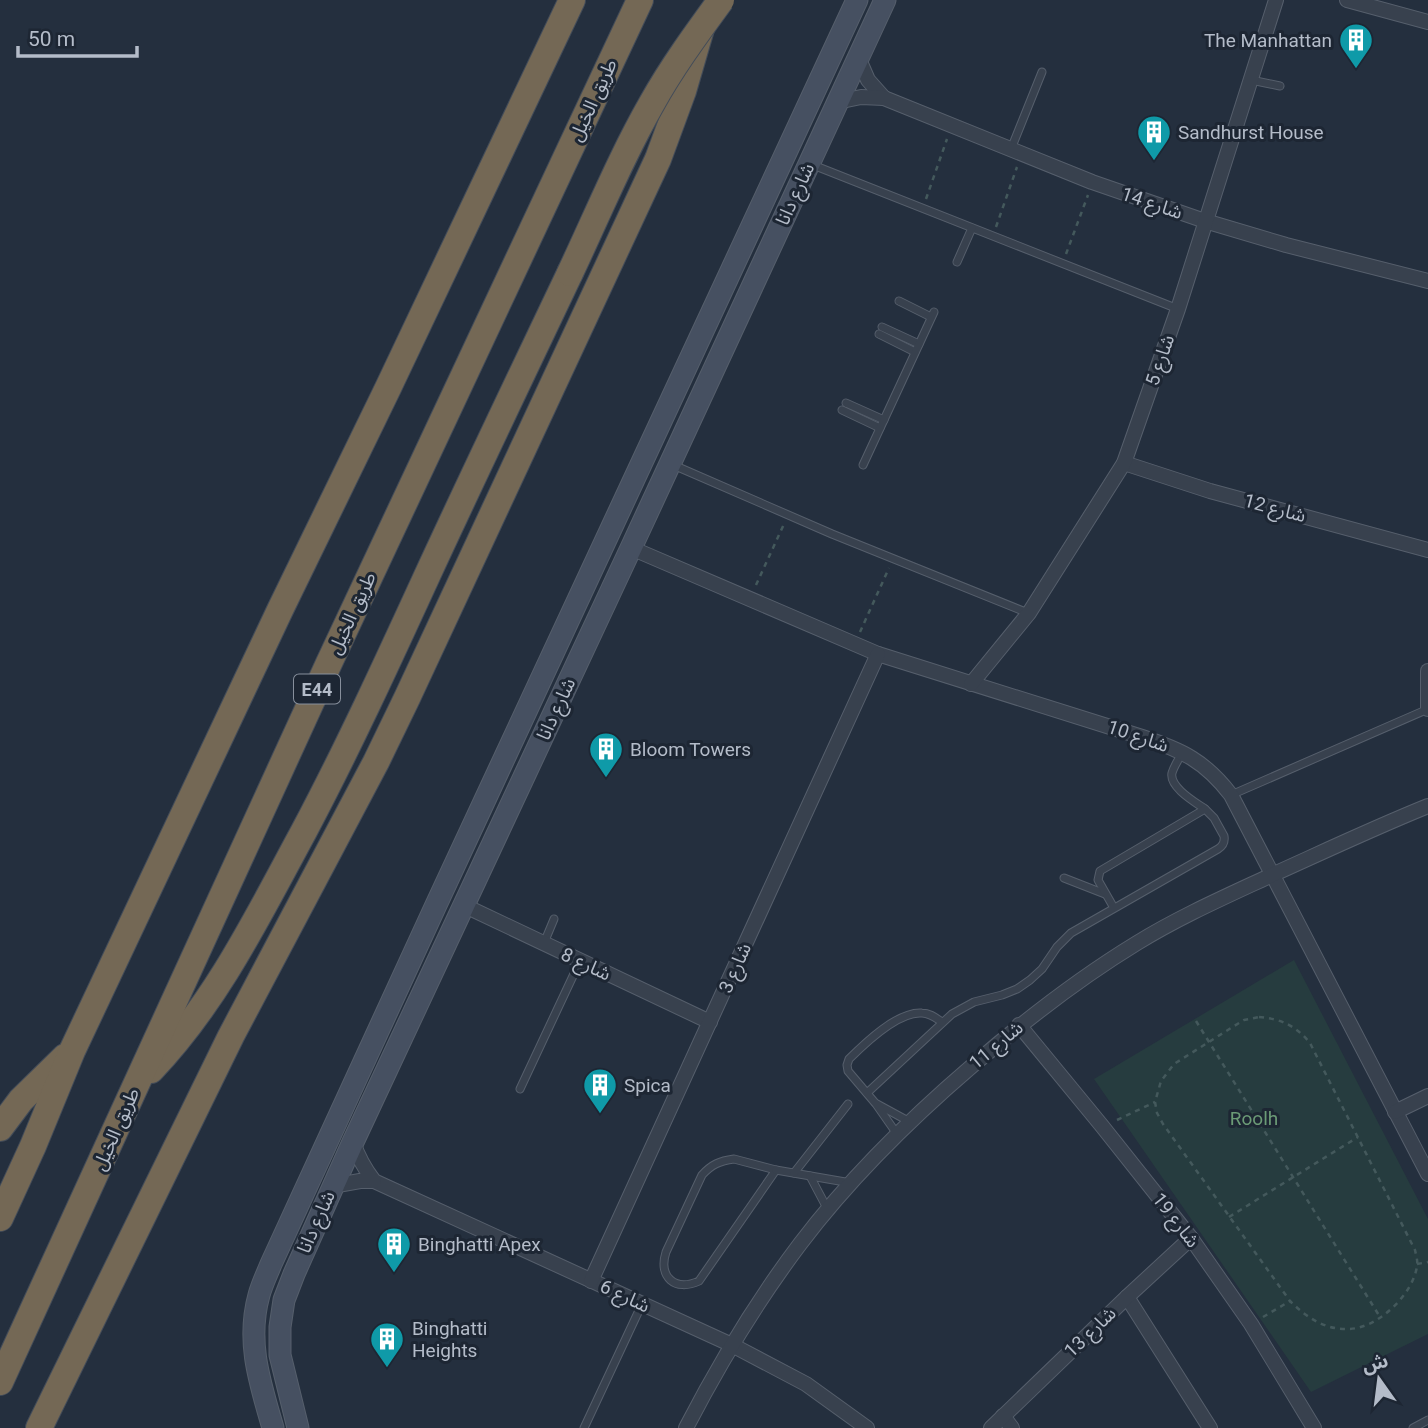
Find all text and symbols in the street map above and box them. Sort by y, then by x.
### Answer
scale bar [18,14,136,58]
building icon: The Manhattan [1337,21,1375,70]
text: 50 m [28,27,75,51]
place label: The Manhattan [1204,29,1332,52]
street label: طريق الخيل [564,55,622,145]
building icon: Sandhurst House [1135,113,1173,162]
place label: Sandhurst House [1178,121,1324,144]
street label: شارع دانا [771,159,821,230]
street label: شارع 14 [1118,182,1186,226]
street label: شارع 5 [1141,331,1181,389]
street label: شارع 12 [1241,489,1308,529]
street label: طريق الخيل [323,568,381,658]
road number: E44 [294,674,340,704]
street label: شارع دانا [532,674,582,745]
street label: شارع 10 [1104,715,1172,759]
building icon: Bloom Towers [587,730,625,779]
place label: Bloom Towers [630,738,751,761]
street label: شارع 3 [714,939,758,997]
street label: شارع 8 [557,942,615,987]
street label: شارع 11 [964,1016,1029,1076]
building icon: Spica [581,1066,619,1115]
place label: Spica [624,1074,671,1097]
street label: طريق الخيل [88,1084,144,1174]
park label: Roolh [1230,1107,1278,1130]
street label: شارع دانا [292,1187,342,1258]
street label: شارع 19 [1146,1188,1204,1253]
building icon: Binghatti Apex [375,1225,413,1274]
place label: Binghatti Apex [418,1233,541,1256]
street label: شارع 6 [596,1274,654,1319]
street label: شارع 13 [1059,1302,1122,1364]
place label: Binghatti Heights [412,1317,487,1362]
building icon: Binghatti Heights [368,1320,406,1369]
north arrow [1344,1344,1414,1414]
text: ش [1360,1349,1390,1377]

